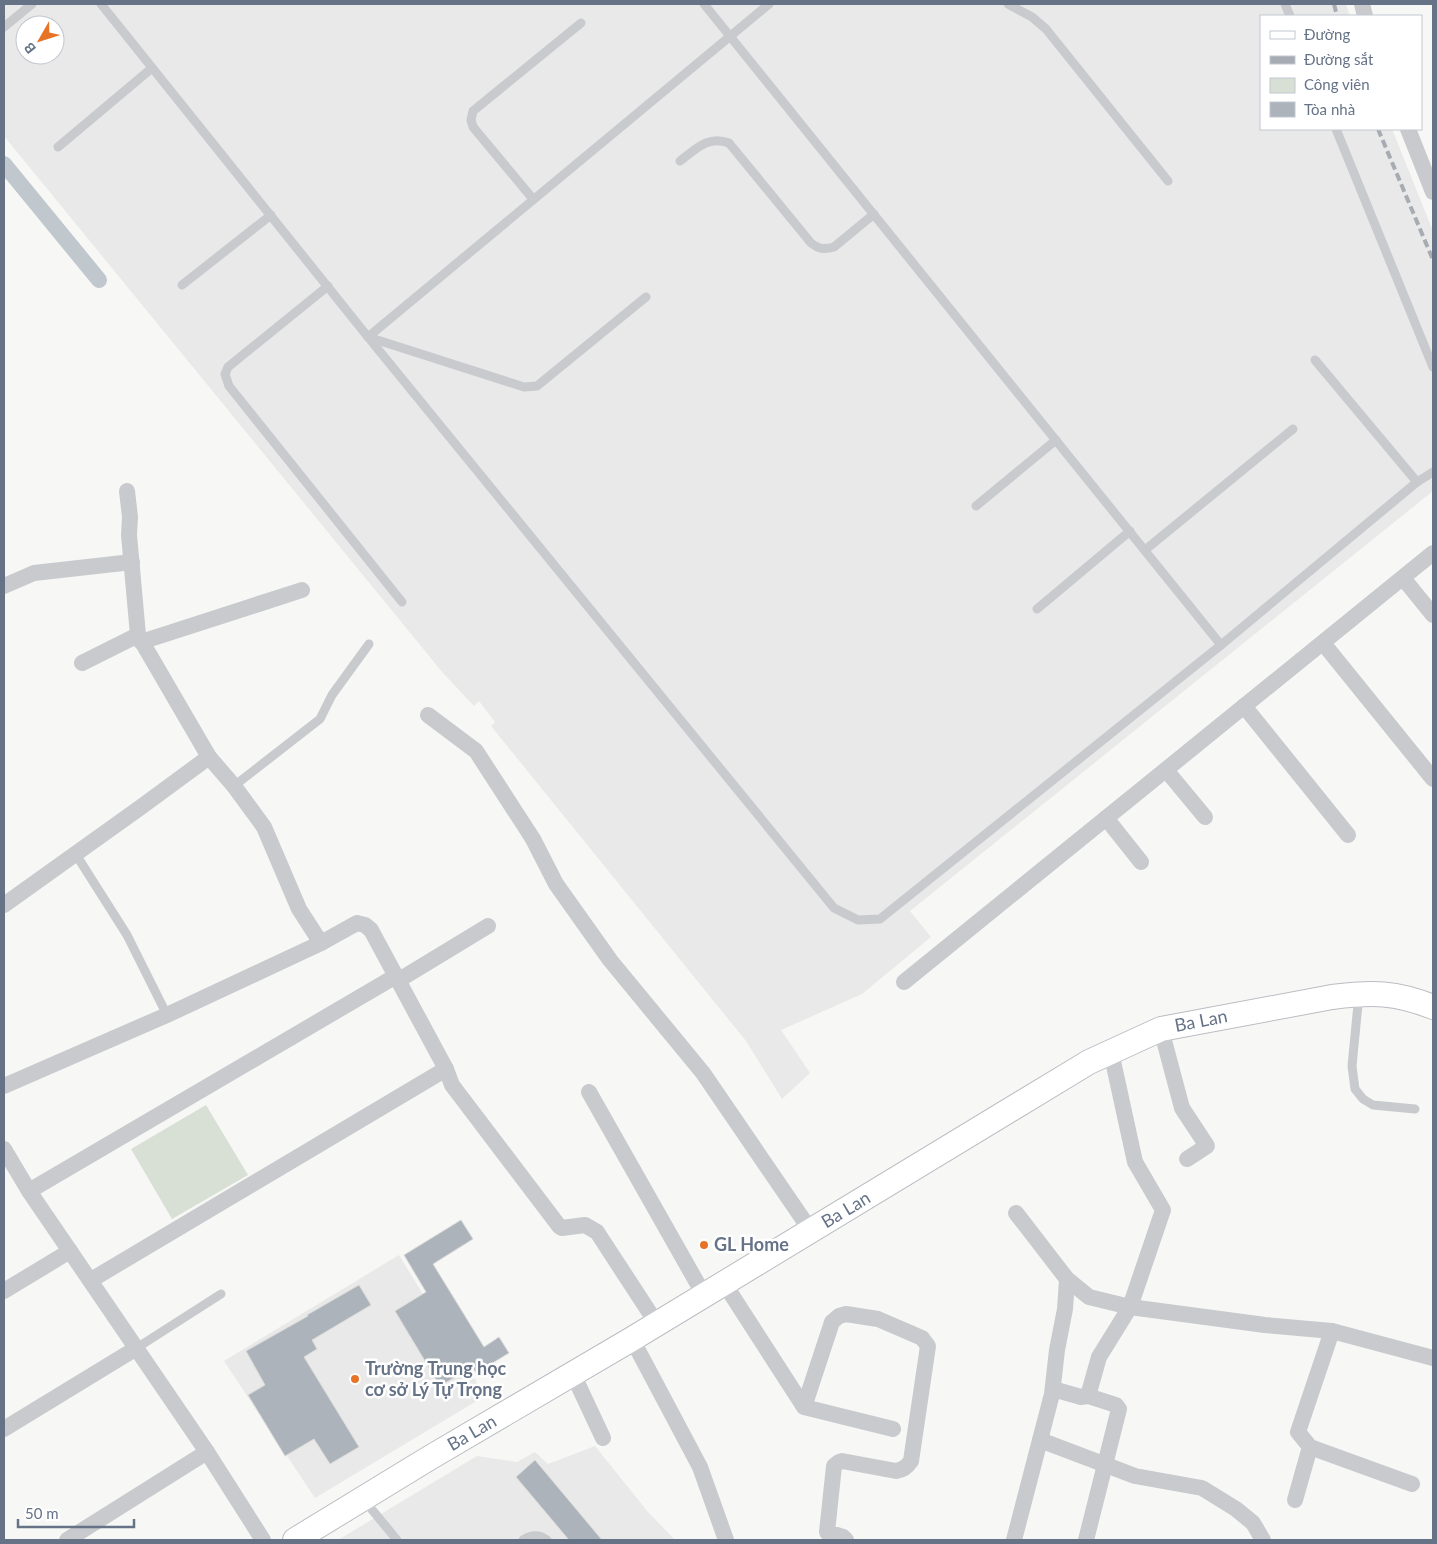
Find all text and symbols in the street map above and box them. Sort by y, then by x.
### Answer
north arrow [15,15,65,65]
legend [1260,15,1422,130]
text: Đường [1304,25,1350,43]
text: B [20,40,39,57]
text: Đường sắt [1304,50,1374,68]
text: Công viên [1304,75,1370,93]
text: Tòa nhà [1304,100,1355,118]
street label: Ba Lan [1173,1004,1229,1036]
street label: Ba Lan [817,1186,874,1232]
place label: GL Home [714,1233,789,1255]
marker: GL Home [698,1239,710,1251]
place label: Trường Trung học cơ sở Lý Tự Trọng [365,1357,507,1400]
marker: Trường Trung học cơ sở Lý Tự Trọng [349,1373,361,1385]
street label: Ba Lan [443,1409,500,1455]
scale bar [18,1496,134,1528]
text: 50 m [25,1504,59,1522]

